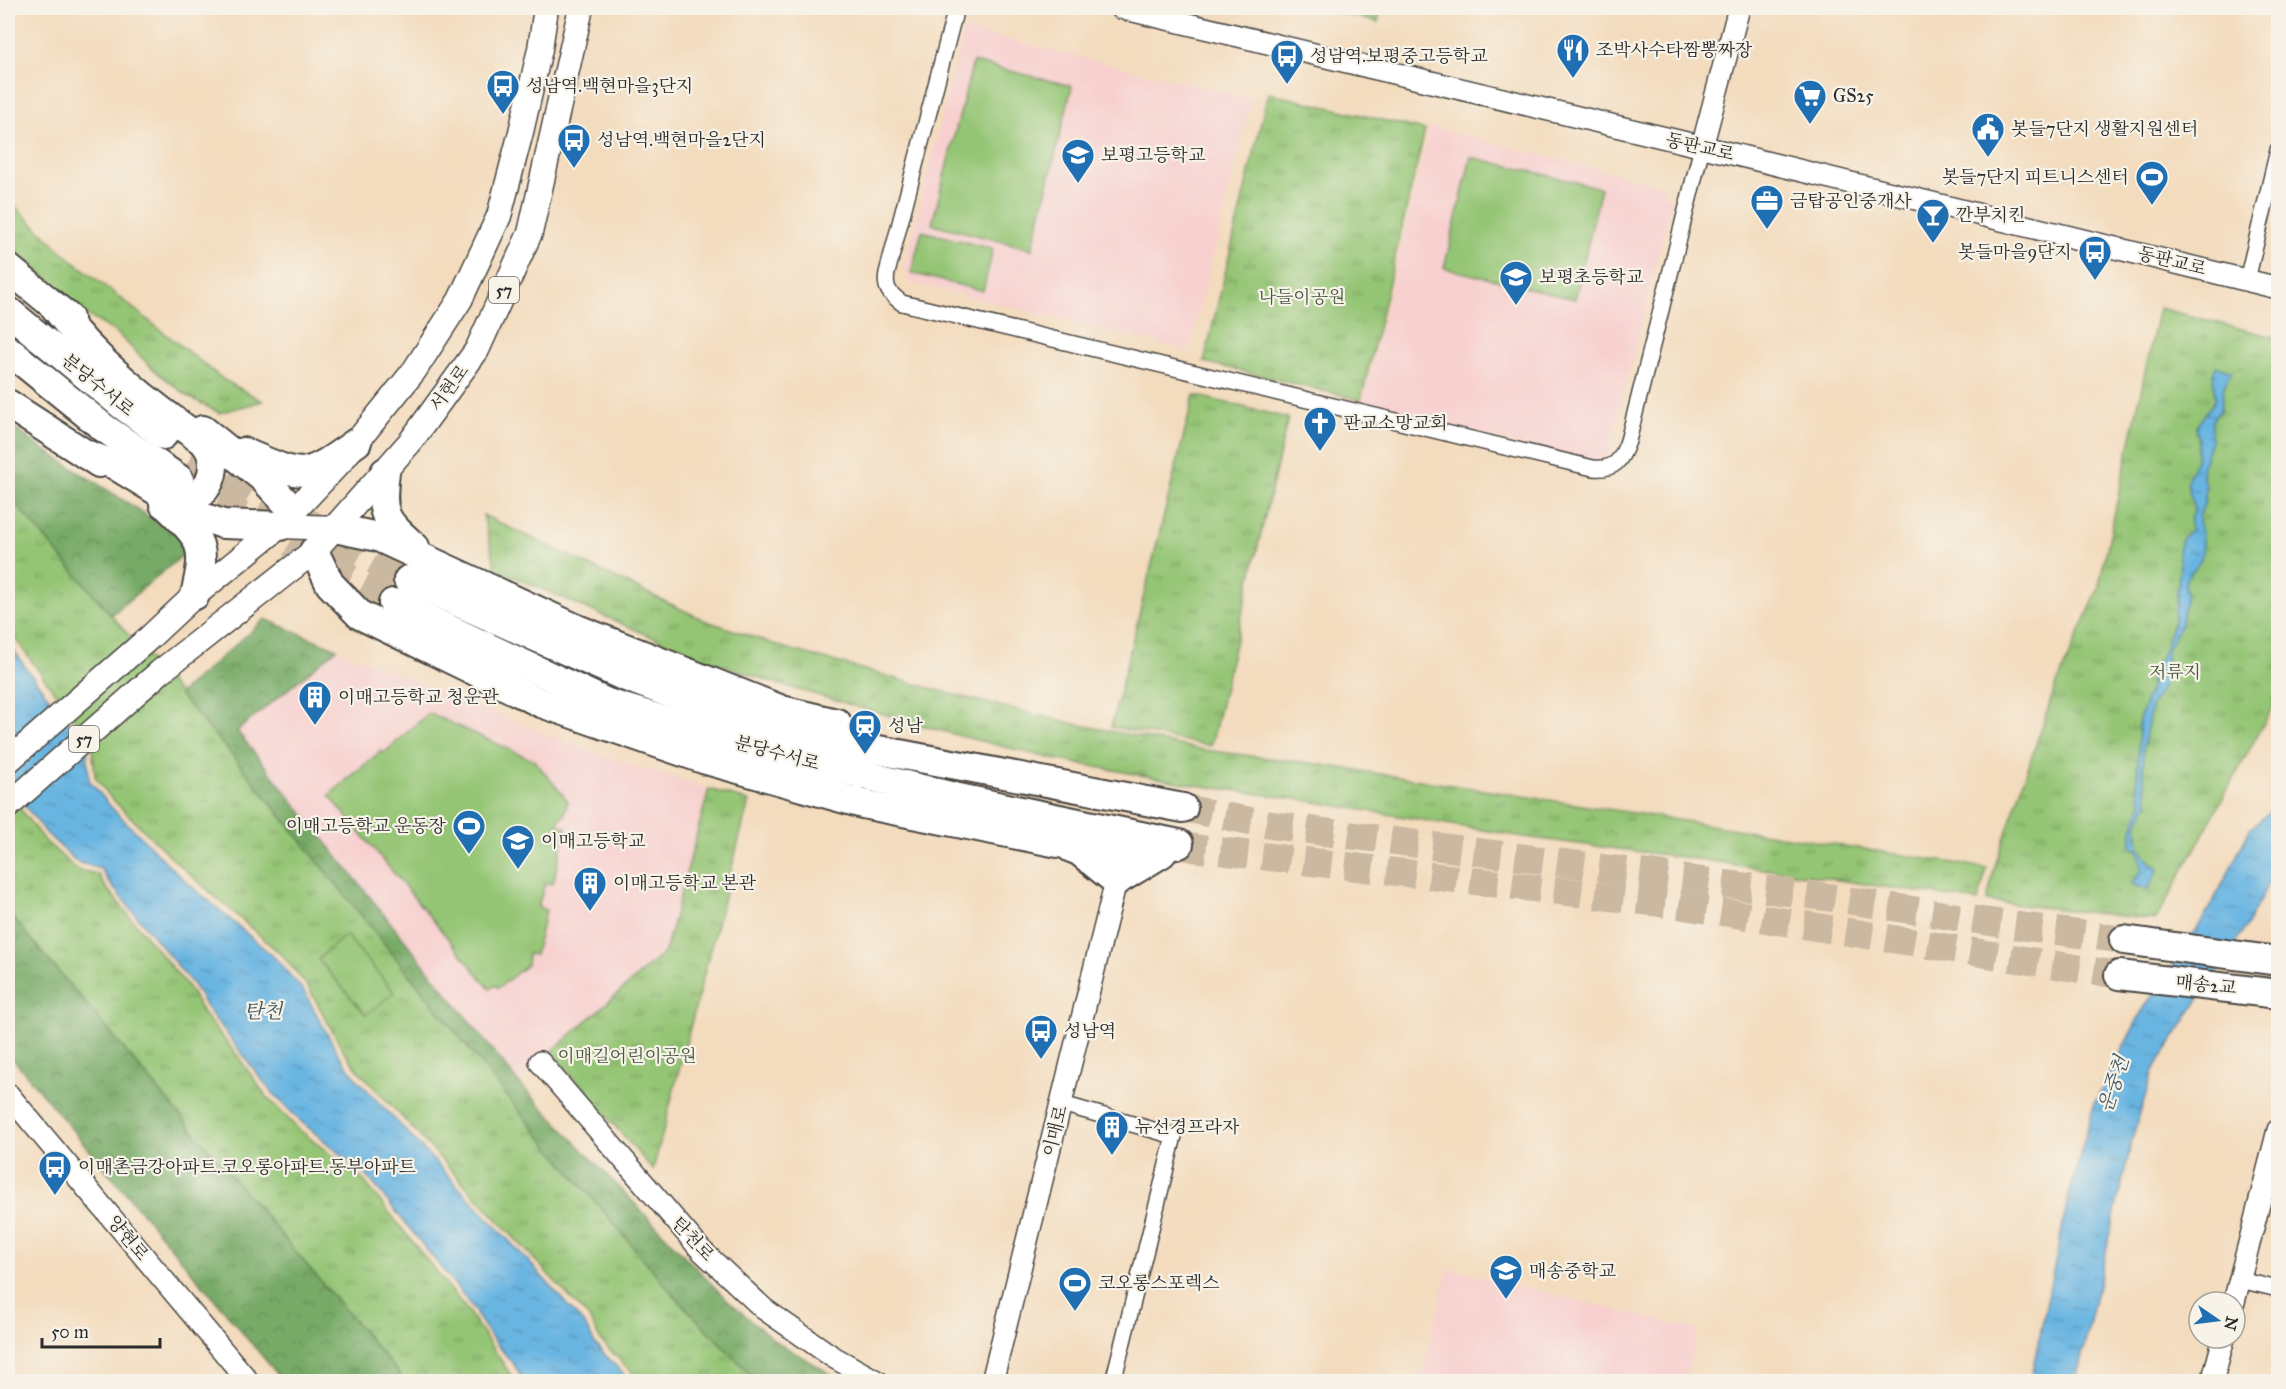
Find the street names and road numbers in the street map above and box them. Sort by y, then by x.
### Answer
street label: 동판교로 [1664,128,1736,166]
street label: 동판교로 [2136,242,2208,280]
road number: 57 [489,277,519,303]
street label: 분당수서로 [57,349,139,421]
street label: 서현로 [425,360,473,416]
road number: 57 [69,726,99,752]
street label: 분당수서로 [732,731,822,775]
street label: 매송2교 [2174,971,2238,999]
street label: 이매로 [1038,1103,1072,1159]
street label: 양현로 [103,1211,153,1265]
street label: 탄천로 [667,1212,719,1266]

